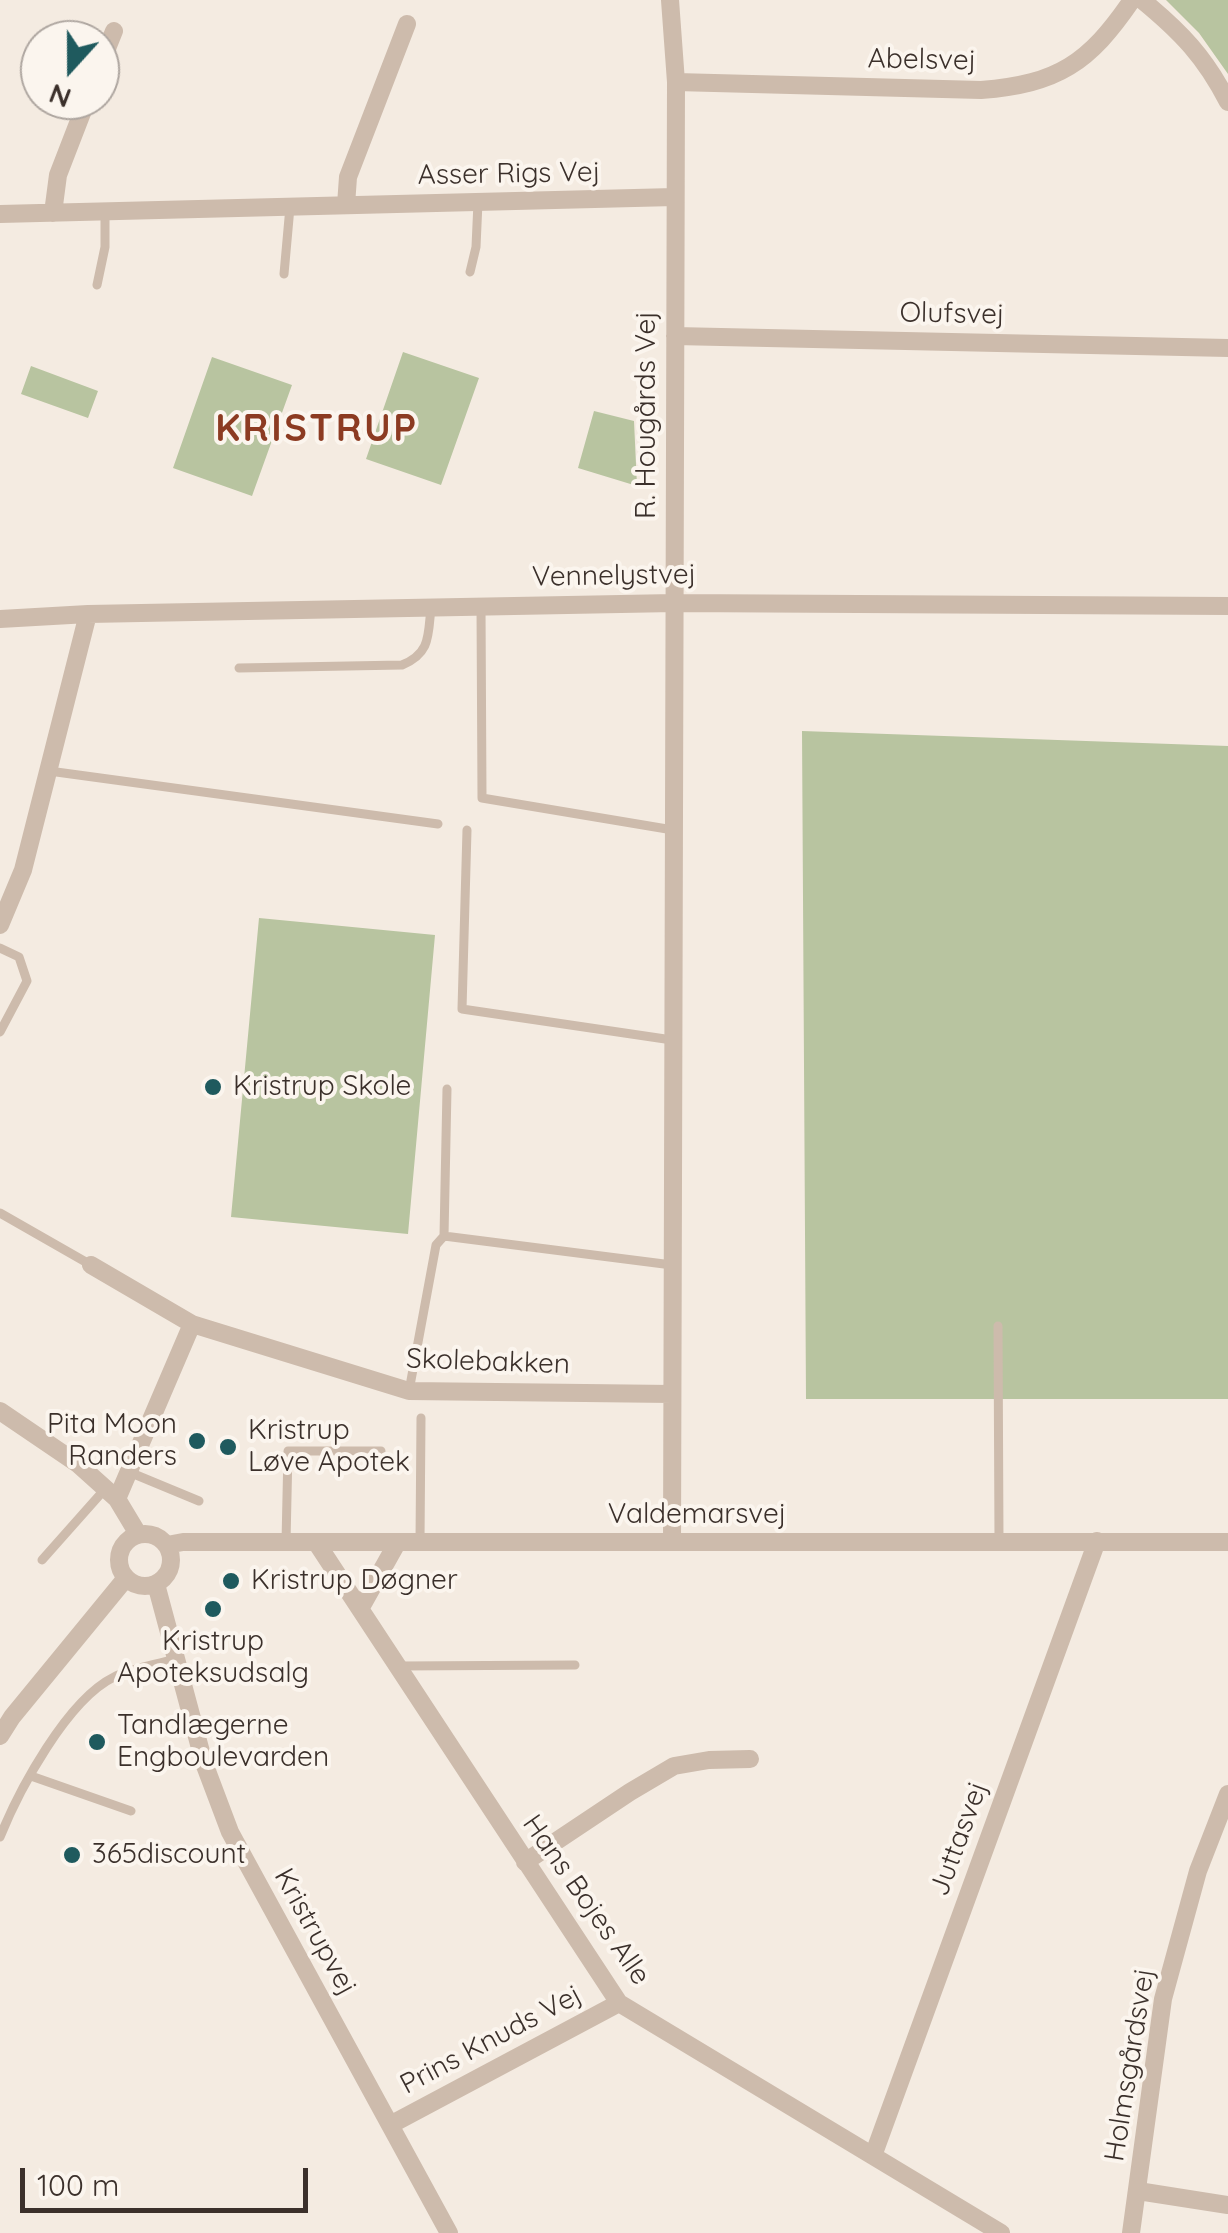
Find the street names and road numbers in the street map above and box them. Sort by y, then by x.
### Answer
street label: Abelsvej [867,42,977,78]
street label: Asser Rigs Vej [417,156,601,192]
street label: Olufsvej [899,296,1005,332]
street label: R. Hougårds Vej [630,311,664,519]
street label: Vennelystvej [532,558,696,594]
street label: Skolebakken [405,1342,571,1382]
street label: Valdemarsvej [608,1498,786,1532]
street label: Juttasvej [923,1777,995,1901]
street label: Hans Bojes Alle [515,1808,657,1992]
street label: Kristrupvej [266,1863,364,2001]
street label: Holmsgårdsvej [1098,1966,1162,2164]
street label: Prins Knuds Vej [395,1978,587,2102]

